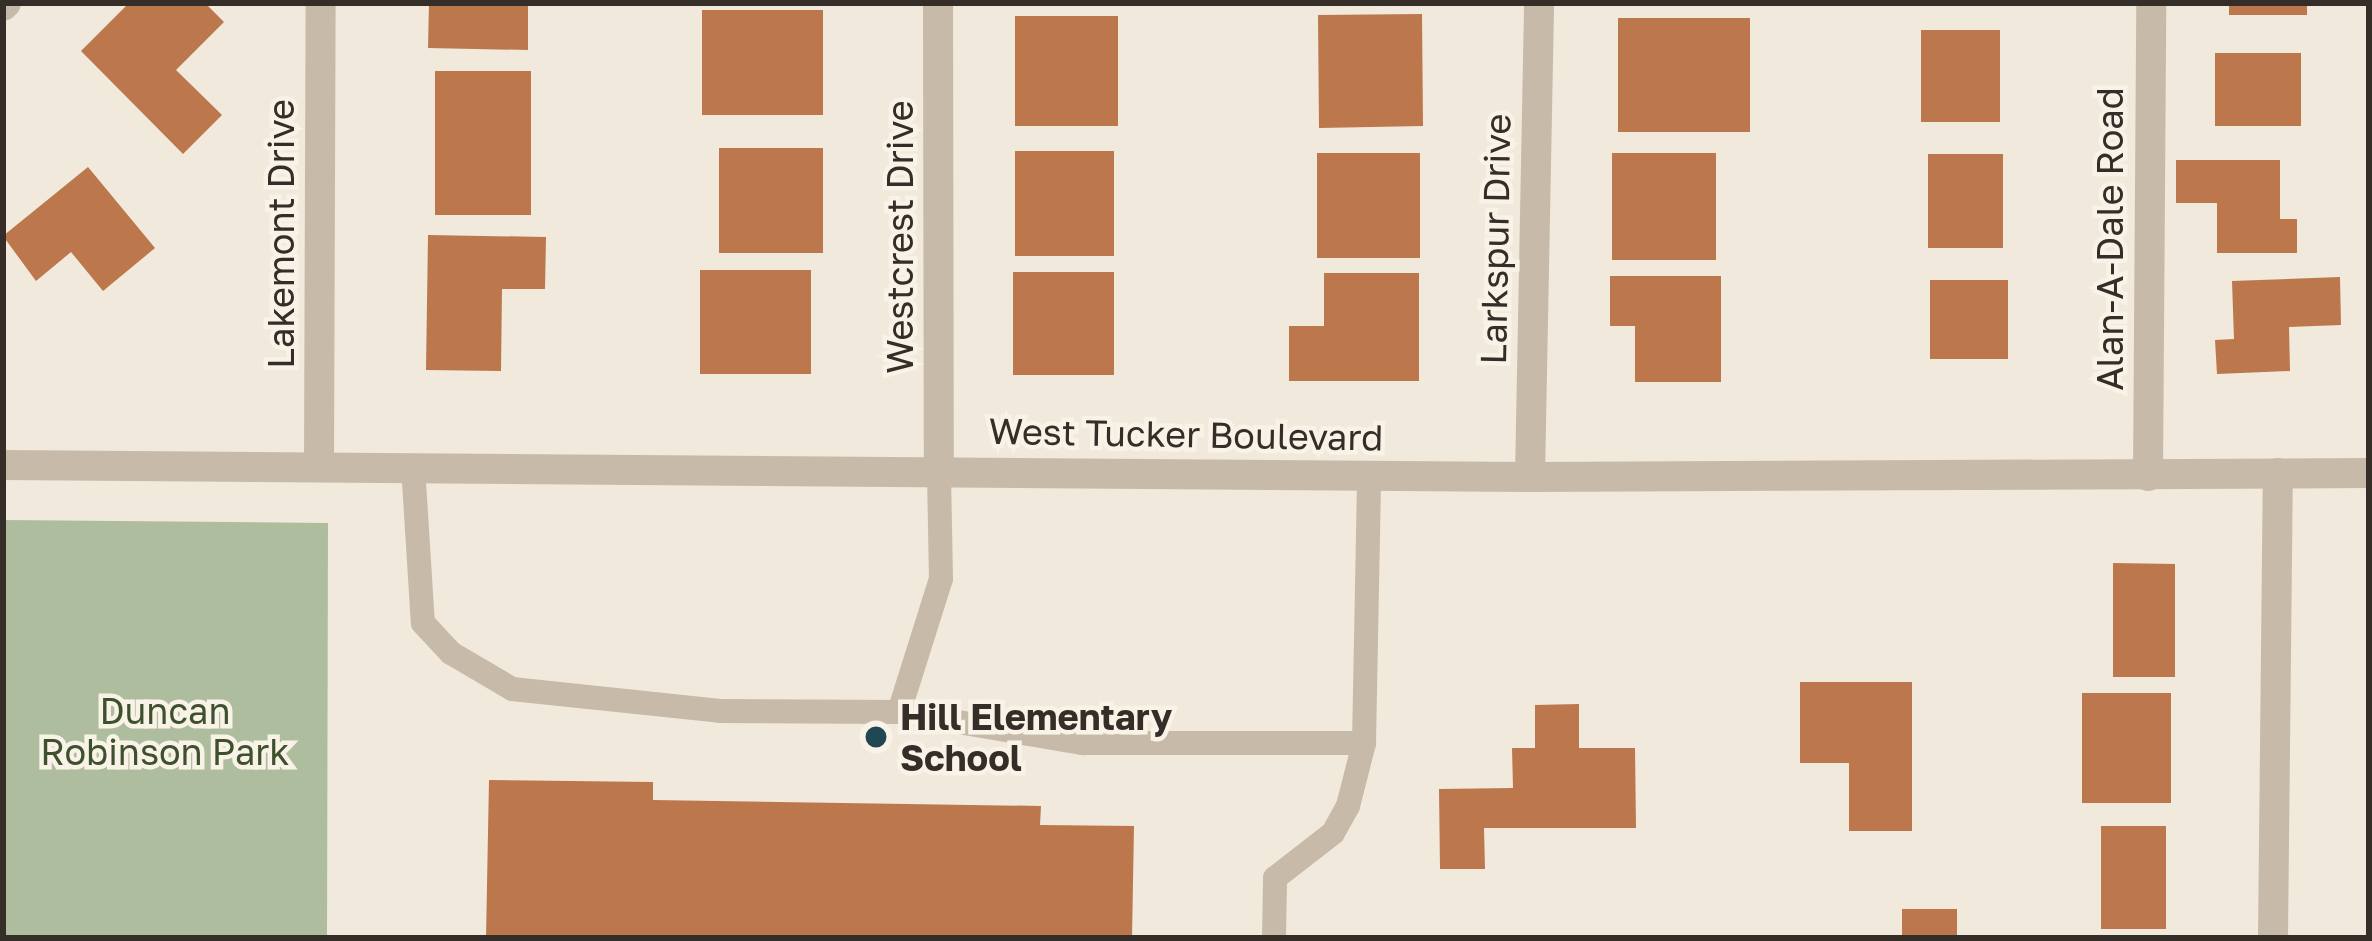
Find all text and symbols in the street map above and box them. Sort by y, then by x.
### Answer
street label: Alan-A-Dale Road [2088,87,2132,391]
street label: Lakemont Drive [259,99,303,369]
street label: Westcrest Drive [878,100,922,374]
street label: Larkspur Drive [1471,113,1519,365]
street label: West Tucker Boulevard [988,409,1384,459]
park label: Duncan Robinson Park [40,688,290,773]
place label: Hill Elementary School [900,694,1172,779]
marker: Hill Elementary School [863,724,889,750]

